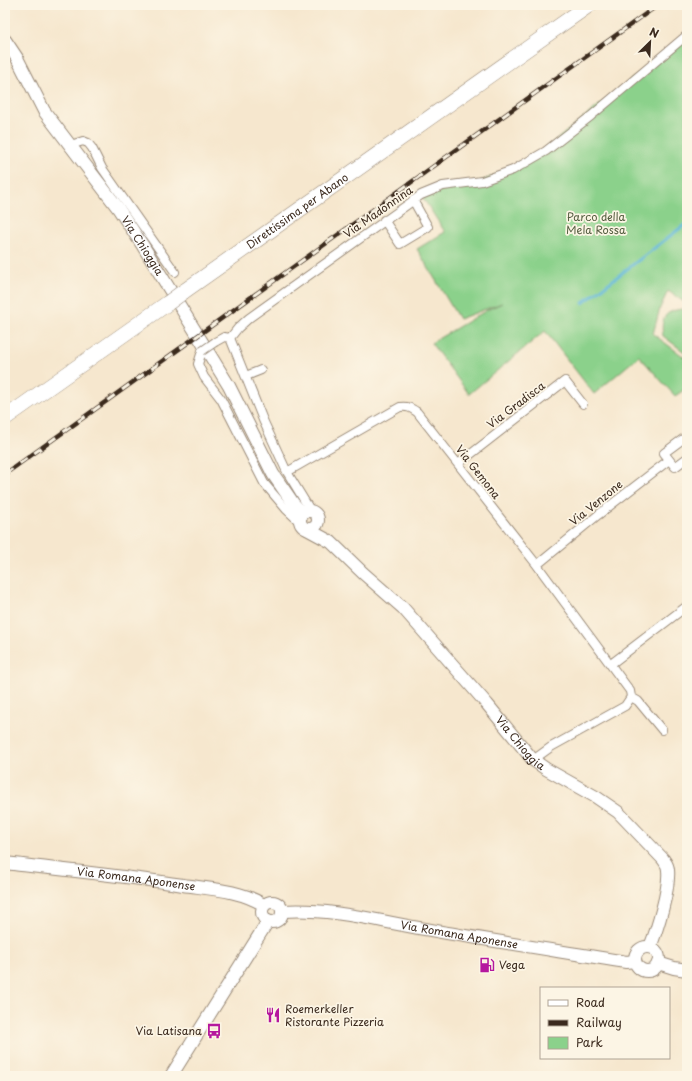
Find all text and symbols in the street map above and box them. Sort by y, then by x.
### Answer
north arrow [630,22,670,62]
text: N [647,23,662,42]
street label: Direttissima per Abano [242,169,352,253]
street label: Via Madonnina [340,181,416,242]
park label: Parco della Mela Rossa [566,208,626,238]
street label: Via Chioggia [117,212,168,279]
street label: Via Gradisca [483,377,548,432]
street label: Via Gemona [452,441,505,503]
street label: Via Venzone [565,476,626,529]
street label: Via Chioggia [492,712,549,774]
street label: Via Romana Aponense [76,862,197,895]
street label: Via Romana Aponense [399,916,519,953]
fuel station icon: Vega [478,956,496,974]
place label: Vega [499,956,525,973]
legend [540,987,670,1059]
text: Road [576,993,605,1011]
place label: Roemerkeller Ristorante Pizzeria [285,1000,384,1030]
restaurant icon: Roemerkeller Ristorante Pizzeria [264,1006,282,1024]
text: Railway [576,1013,622,1031]
place label: Via Latisana [135,1022,202,1039]
bus stop icon: Via Latisana [205,1022,223,1040]
text: Park [576,1033,603,1051]

